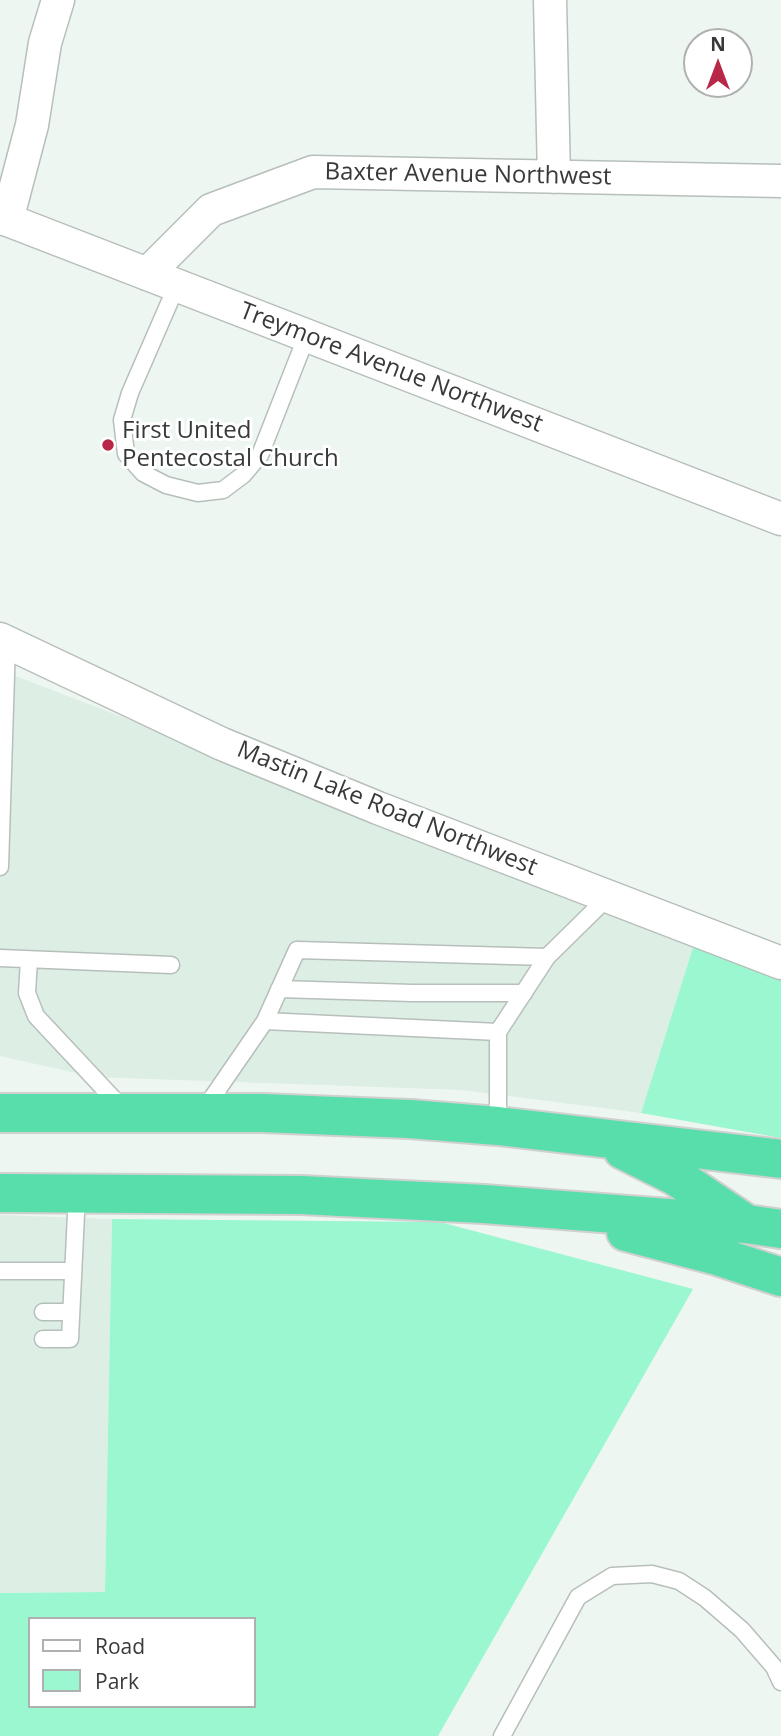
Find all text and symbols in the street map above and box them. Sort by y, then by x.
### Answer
north arrow [683,28,753,98]
text: N [710,31,726,57]
street label: Baxter Avenue Northwest [324,158,612,192]
street label: Treymore Avenue Northwest [235,297,547,439]
place label: First United Pentecostal Church [122,417,339,473]
marker: First United Pentecostal Church [100,437,116,453]
street label: Mastin Lake Road Northwest [233,735,541,883]
legend [28,1617,256,1708]
text: Road [95,1632,145,1660]
text: Park [95,1667,139,1695]

